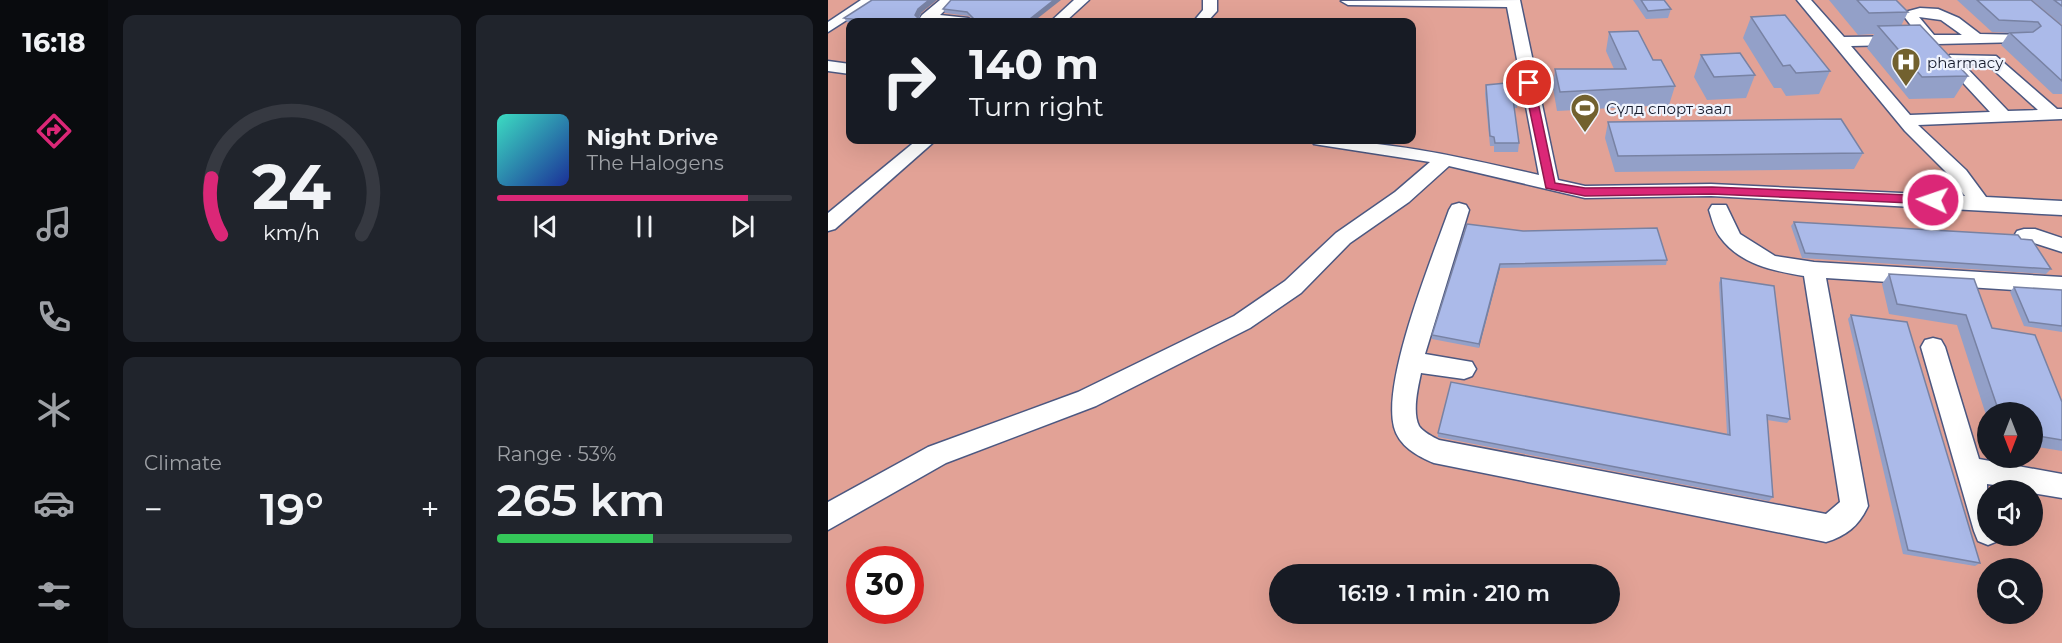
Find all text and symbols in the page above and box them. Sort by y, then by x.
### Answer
text: 16:18 [22,26,86,59]
text: 140 m [969,38,1099,90]
icon: right [870,42,948,120]
hospital icon: pharmacy [1890,46,1922,88]
place label: pharmacy [1927,53,2004,72]
pin [1503,57,1554,108]
icon: arrive [1512,66,1545,99]
text: Turn right [969,90,1104,123]
sports icon: Сүлд спорт заал [1569,92,1601,134]
place label: Сүлд спорт заал [1606,99,1732,118]
icon: directions [33,110,75,152]
text: Night Drive [587,124,718,151]
text: 24 [252,150,331,226]
text: The Halogens [587,151,724,175]
position arrow [1901,168,1965,232]
icon: music [33,203,75,245]
icon: previous [529,210,562,243]
icon: pause [628,210,661,243]
icon: next [726,210,759,243]
text: km/h [263,220,320,246]
icon: phone [33,296,75,338]
icon: climate [33,389,75,431]
north arrow [1977,402,2043,468]
map controls [1977,402,2043,624]
text: Range · 53% [497,442,616,466]
text: Climate [144,451,222,475]
text: 265 km [497,472,665,527]
button: sound [1977,480,2043,546]
text: 19° [260,481,324,536]
icon: car [33,482,75,524]
text: − [144,489,163,529]
text: + [421,489,440,529]
speed limit sign: 30 [846,546,924,624]
button: search [1977,558,2043,624]
icon: filters [33,575,75,617]
text: 16:19 · 1 min · 210 m [1339,580,1550,607]

